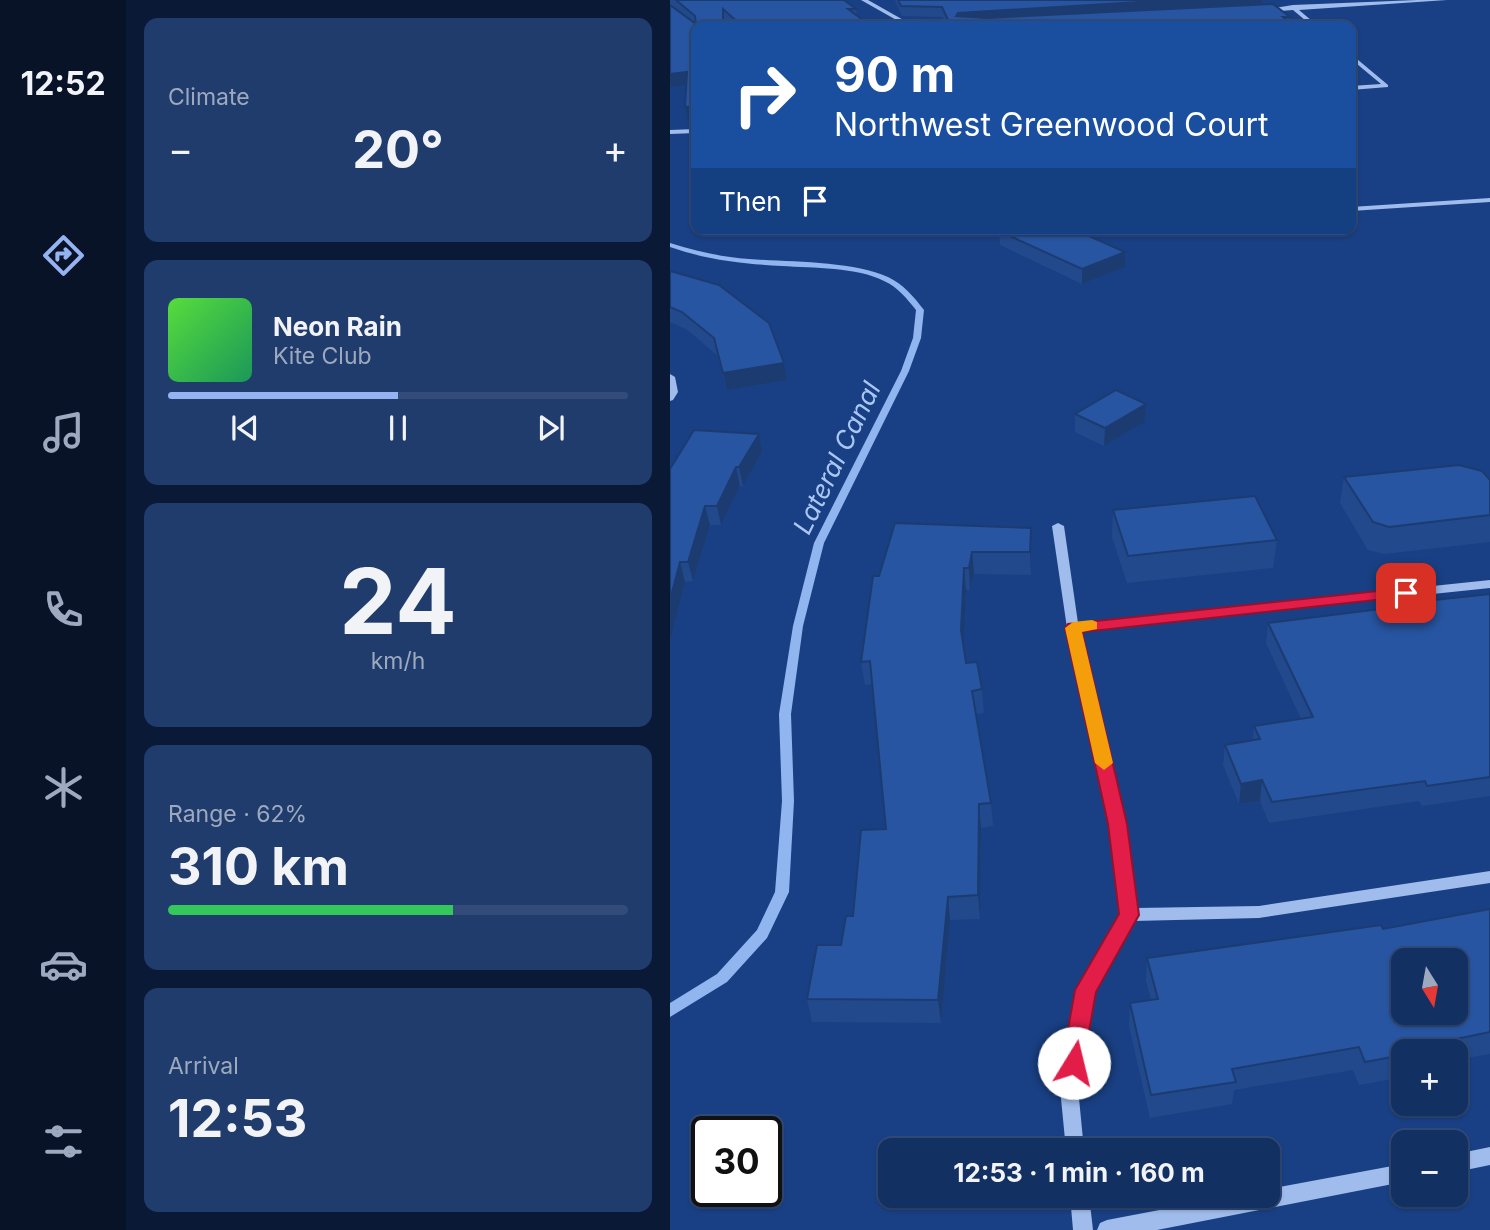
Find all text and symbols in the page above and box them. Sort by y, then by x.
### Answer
text: 90 m [834,45,955,104]
icon: right [719,49,810,140]
text: 12:52 [20,64,106,103]
text: Climate [168,83,250,111]
text: Northwest Greenwood Court [834,105,1269,144]
text: 20° [352,118,444,181]
text: − [168,126,193,172]
text: + [603,126,628,172]
icon: arrive [796,182,834,220]
text: Then [719,186,782,217]
icon: directions [39,231,88,280]
text: Neon Rain [273,311,402,342]
text: Kite Club [273,342,372,370]
water label: Lateral Canal [786,376,887,539]
icon: music [39,408,88,457]
icon: previous [226,409,264,447]
icon: pause [379,409,417,447]
icon: next [532,409,570,447]
text: 24 [339,546,457,656]
pin [1376,563,1436,623]
icon: arrive [1387,574,1425,612]
icon: phone [39,585,88,634]
text: km/h [371,647,425,675]
icon: climate [39,763,88,812]
text: Range · 62% [168,800,307,828]
text: 310 km [168,835,349,898]
icon: car [39,940,88,989]
north arrow [1391,948,1468,1026]
map controls [1391,948,1468,1207]
position arrow [1037,1026,1111,1100]
button: + [1391,1039,1468,1116]
text: Arrival [168,1052,239,1080]
text: 12:53 [168,1087,307,1150]
speed limit sign: 30 [691,1116,782,1207]
icon: filters [39,1117,88,1166]
button: − [1391,1130,1468,1207]
text: 12:53 · 1 min · 160 m [953,1157,1205,1188]

